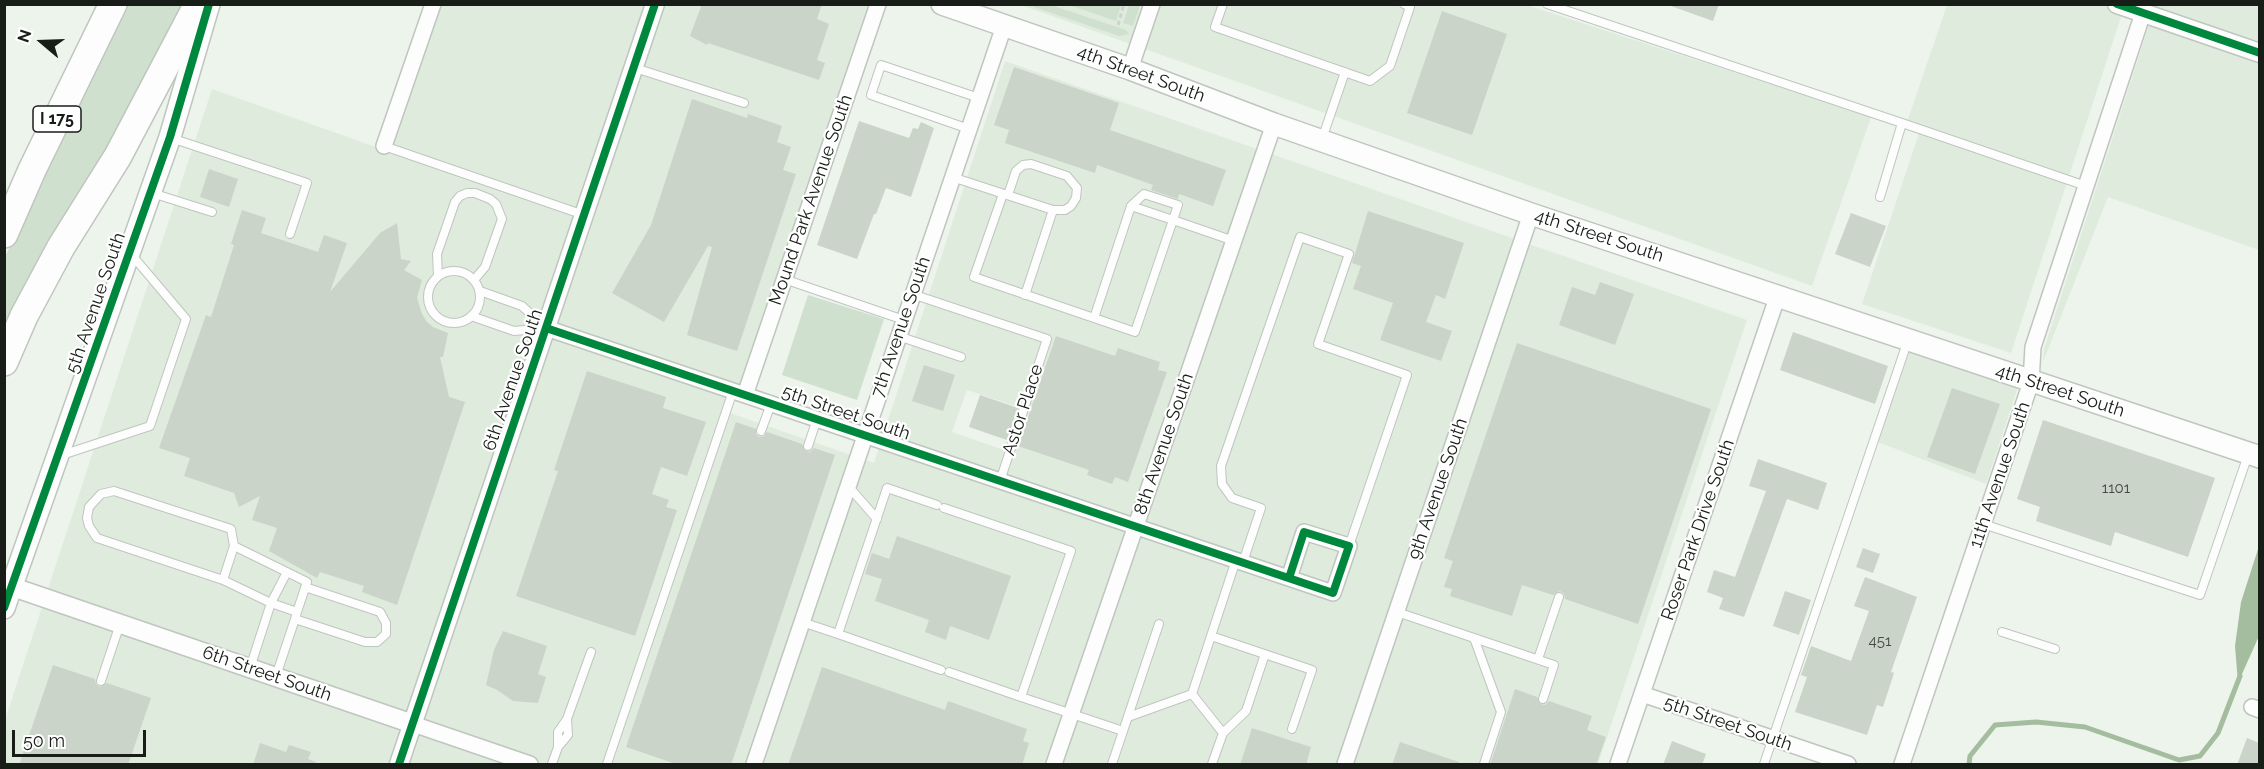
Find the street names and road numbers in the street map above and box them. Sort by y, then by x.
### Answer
street label: 4th Street South [1074,41,1208,107]
street label: Mound Park Avenue South [765,92,857,308]
road number: I 175 [33,106,81,132]
street label: 4th Street South [1532,205,1666,267]
street label: 5th Avenue South [62,230,130,376]
street label: 7th Avenue South [867,254,935,400]
street label: 6th Avenue South [479,306,547,454]
street label: 4th Street South [1993,360,2127,422]
street label: Astor Place [998,362,1048,458]
street label: 8th Avenue South [1130,370,1198,518]
street label: 5th Street South [779,381,913,445]
street label: 11th Avenue South [1965,399,2035,551]
street label: 9th Avenue South [1404,415,1472,563]
street label: Roser Park Drive South [1657,437,1739,623]
street label: 6th Street South [200,642,334,706]
street label: 5th Street South [1661,692,1795,756]

